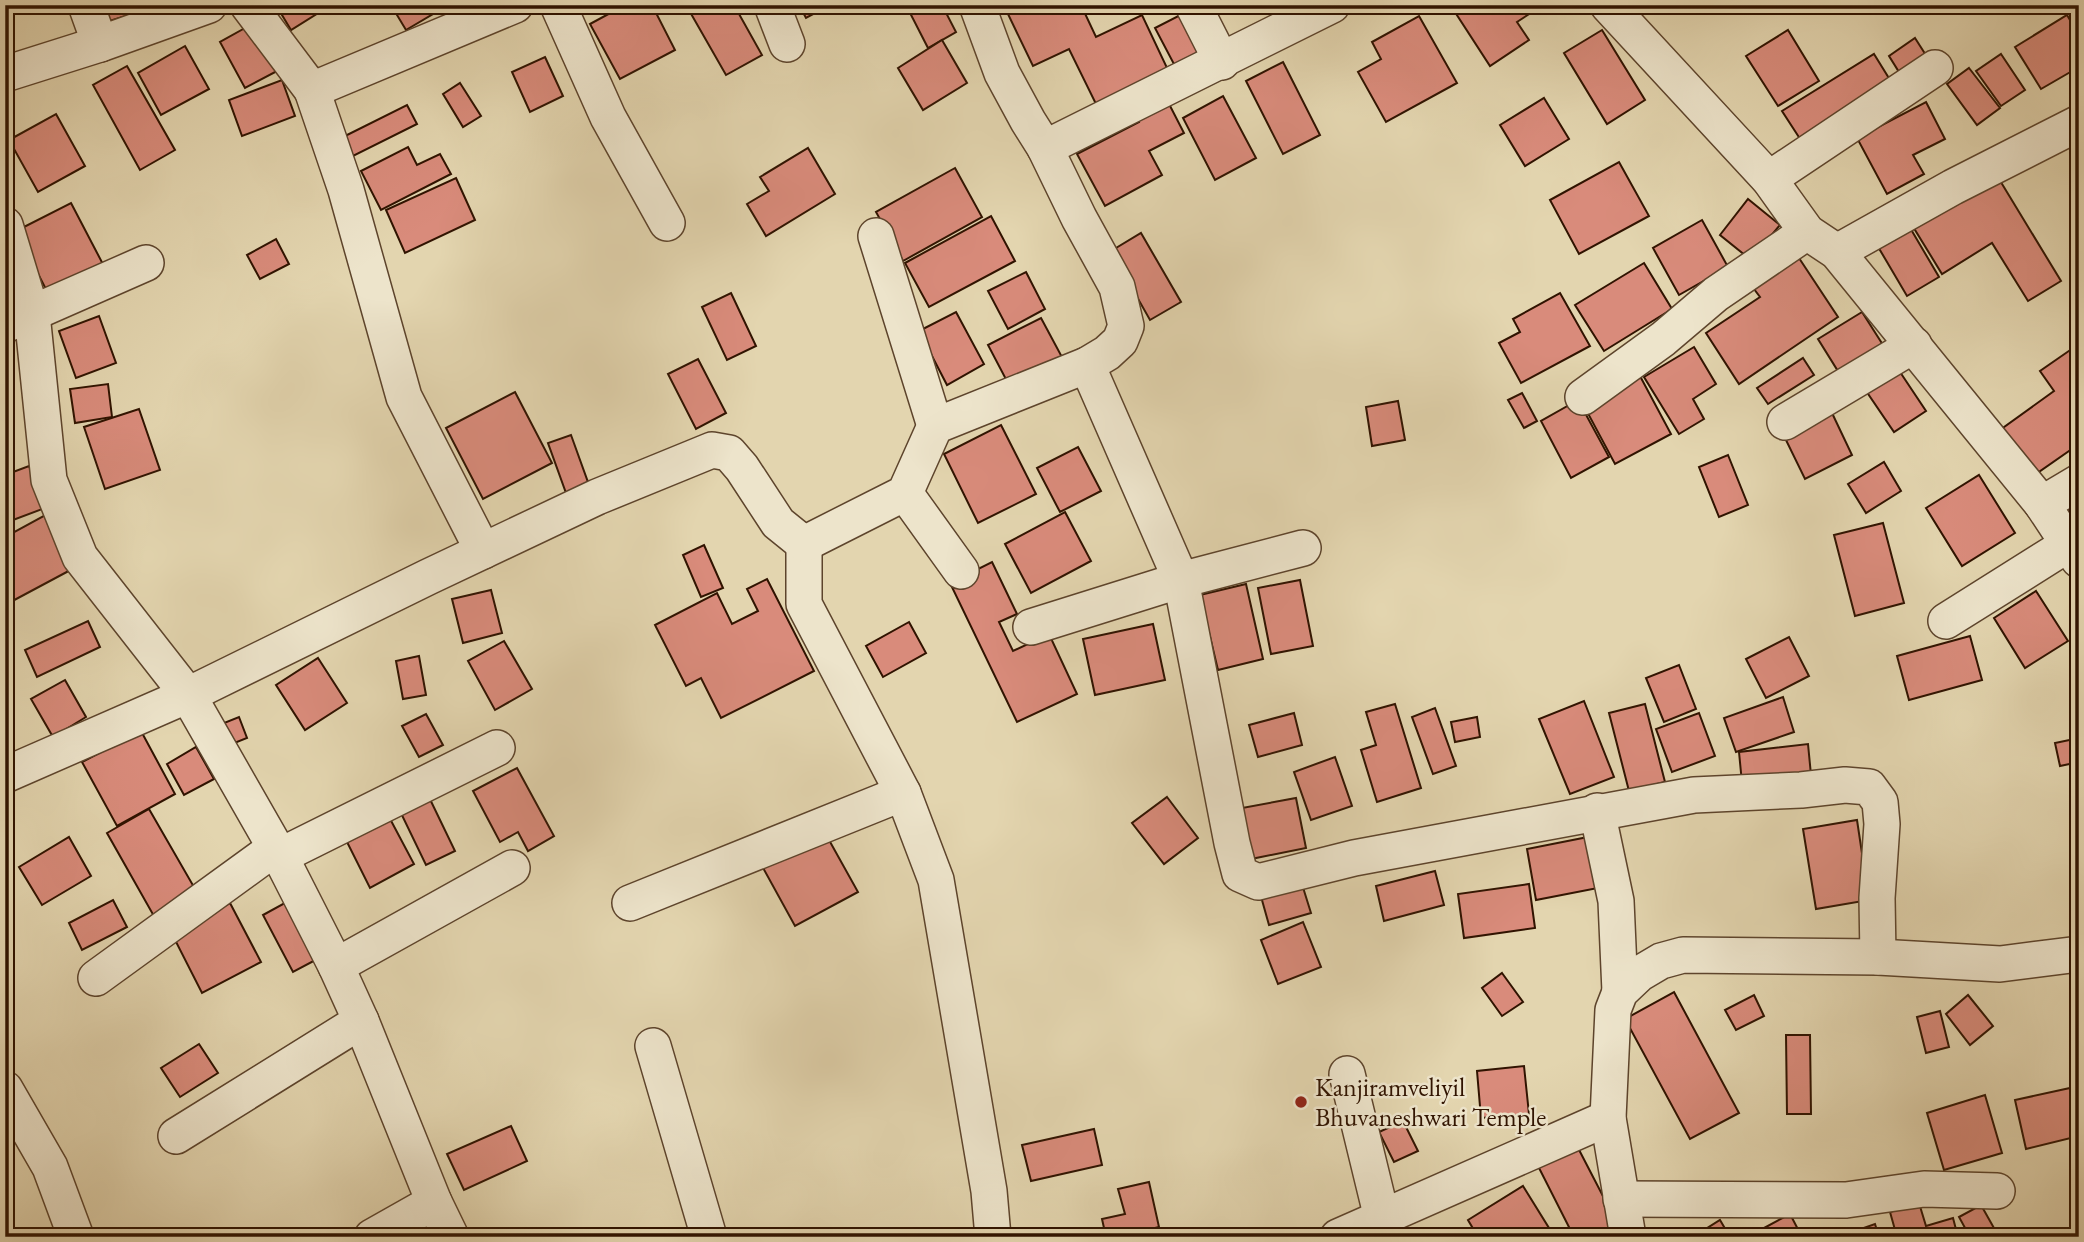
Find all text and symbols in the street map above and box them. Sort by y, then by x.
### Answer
place label: Kanjiramveliyil Bhuvaneshwari Temple [1315,1070,1546,1134]
marker: Kanjiramveliyil Bhuvaneshwari Temple [1293,1094,1309,1110]

